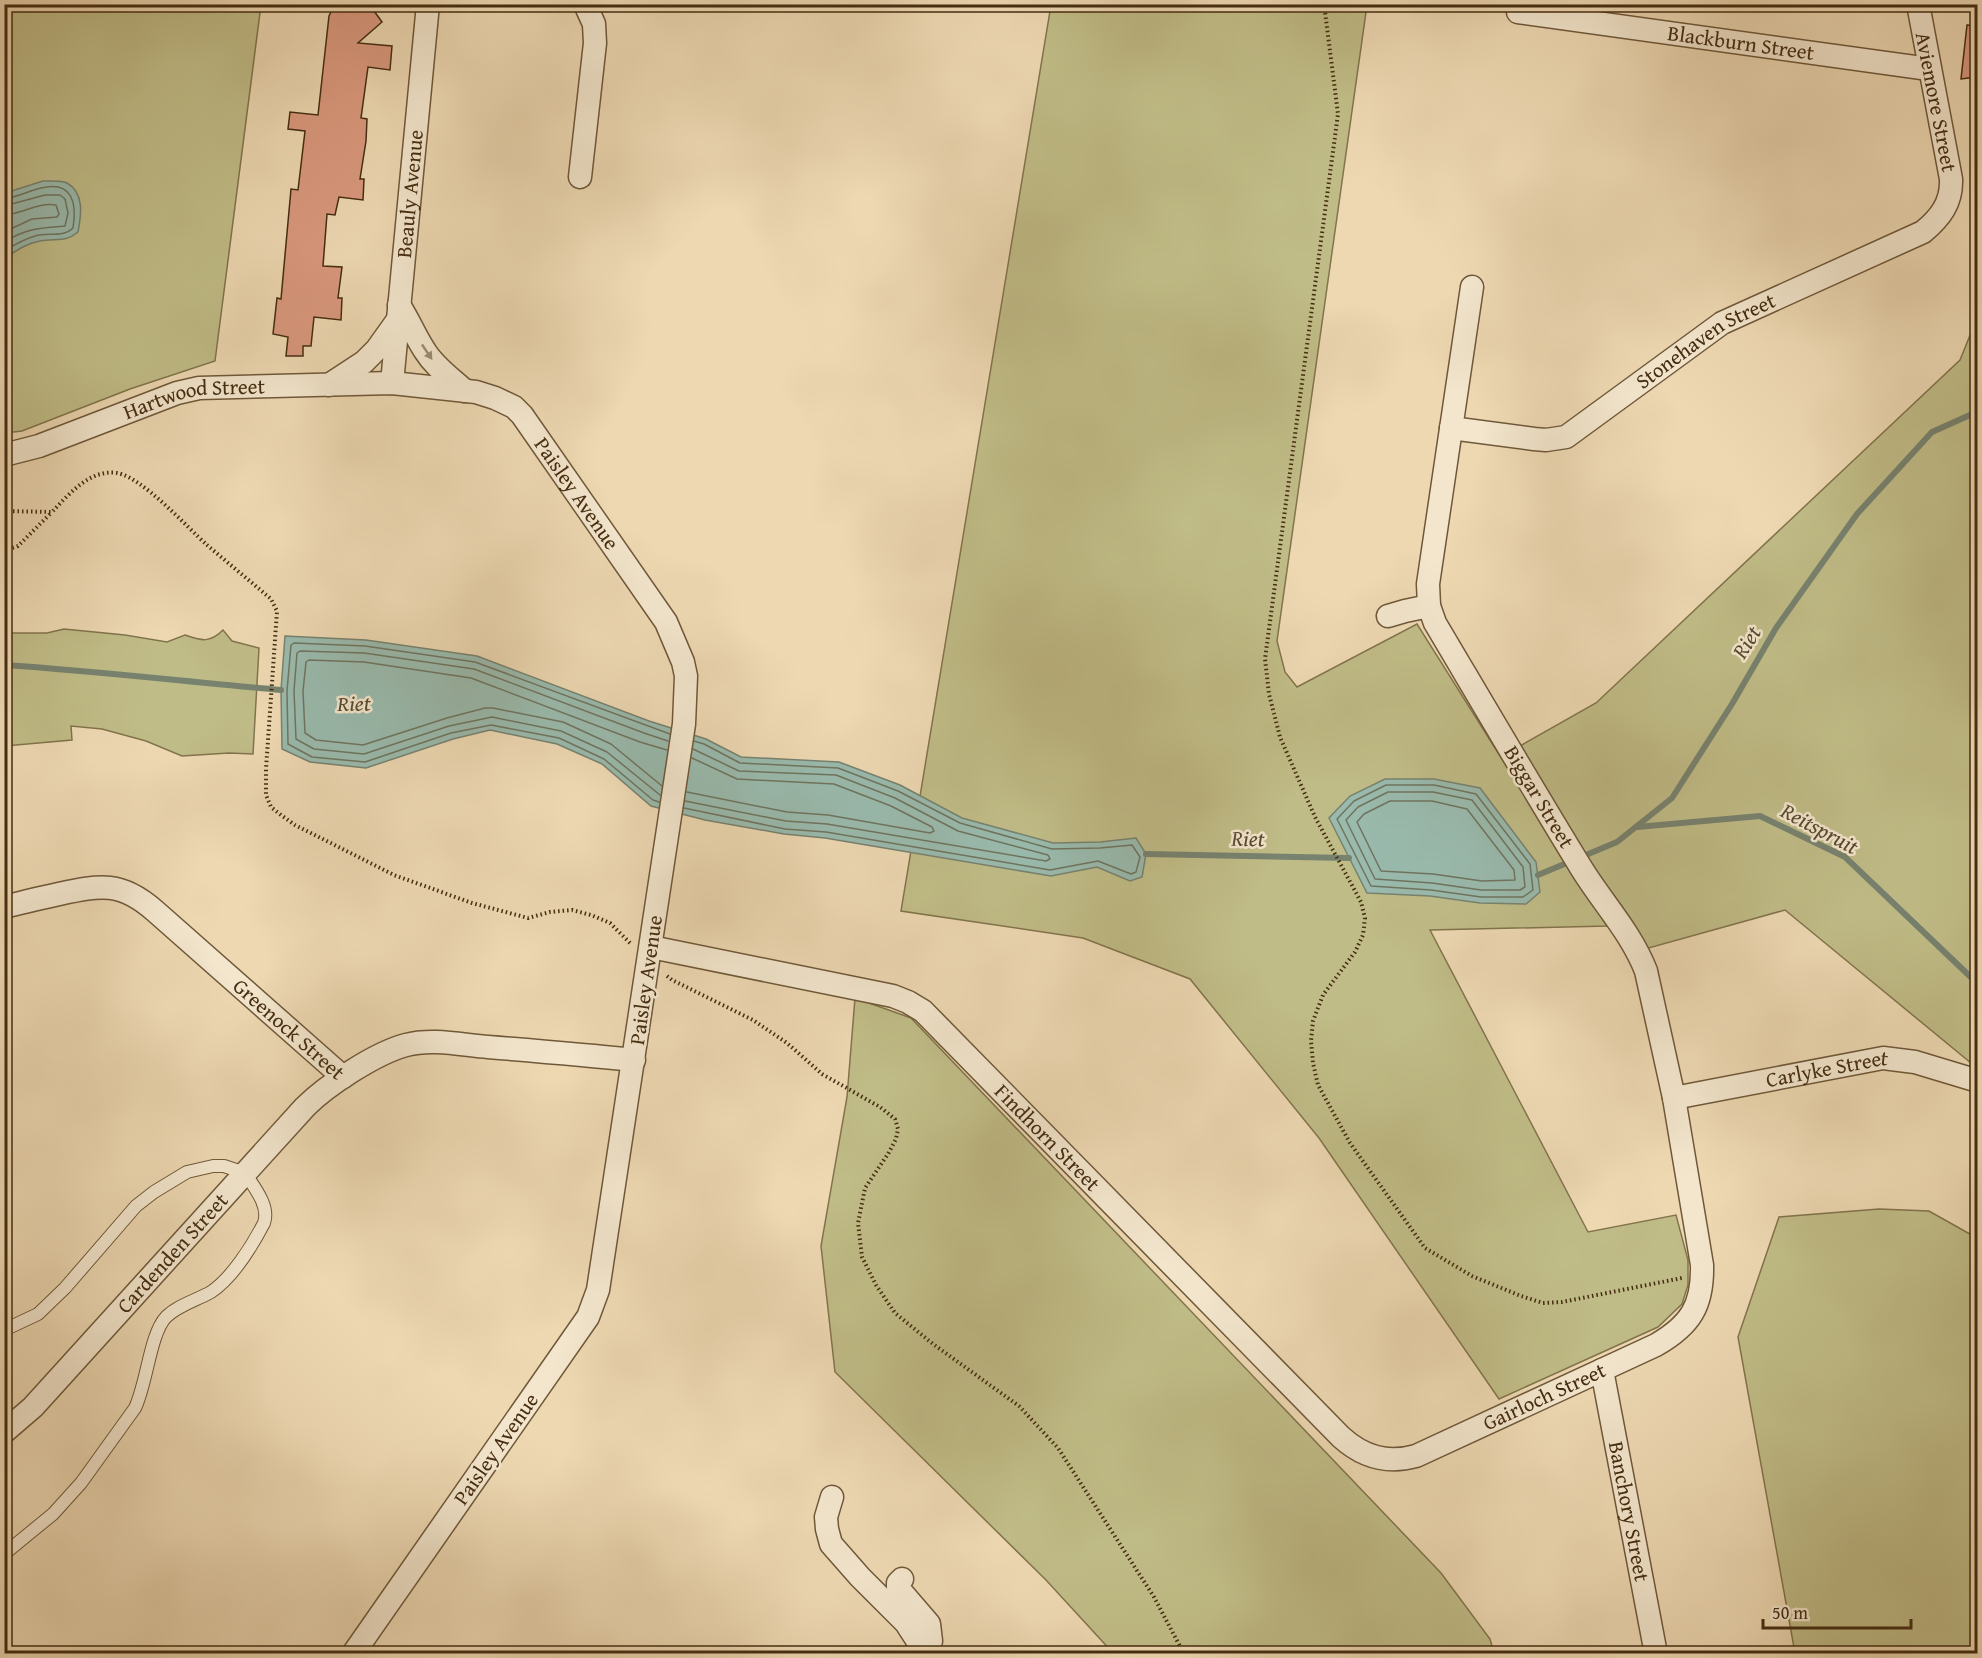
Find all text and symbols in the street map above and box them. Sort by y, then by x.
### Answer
street label: Blackburn Street [1666,17,1817,68]
street label: Aviemore Street [1908,29,1965,175]
street label: Beauly Avenue [388,128,431,259]
street label: Stonehaven Street [1629,285,1781,396]
one-way arrow [421,344,433,360]
street label: Hartwood Street [119,370,266,427]
street label: Paisley Avenue [527,431,627,556]
water label: Riet [1723,619,1769,665]
water label: Riet [336,687,372,719]
street label: Biggar Street [1497,739,1583,855]
water label: Reitspruit [1775,794,1865,862]
water label: Riet [1230,822,1266,854]
street label: Paisley Avenue [621,913,670,1047]
street label: Greenock Street [226,971,352,1087]
street label: Carlyke Street [1763,1042,1891,1095]
street label: Findhorn Street [988,1077,1108,1199]
street label: Cardenden Street [109,1185,236,1320]
street label: Gairloch Street [1478,1354,1611,1438]
street label: Paisley Avenue [445,1386,546,1511]
street label: Banchory Street [1601,1439,1658,1585]
scale bar [1763,1592,1912,1630]
text: 50 m [1772,1599,1808,1626]

